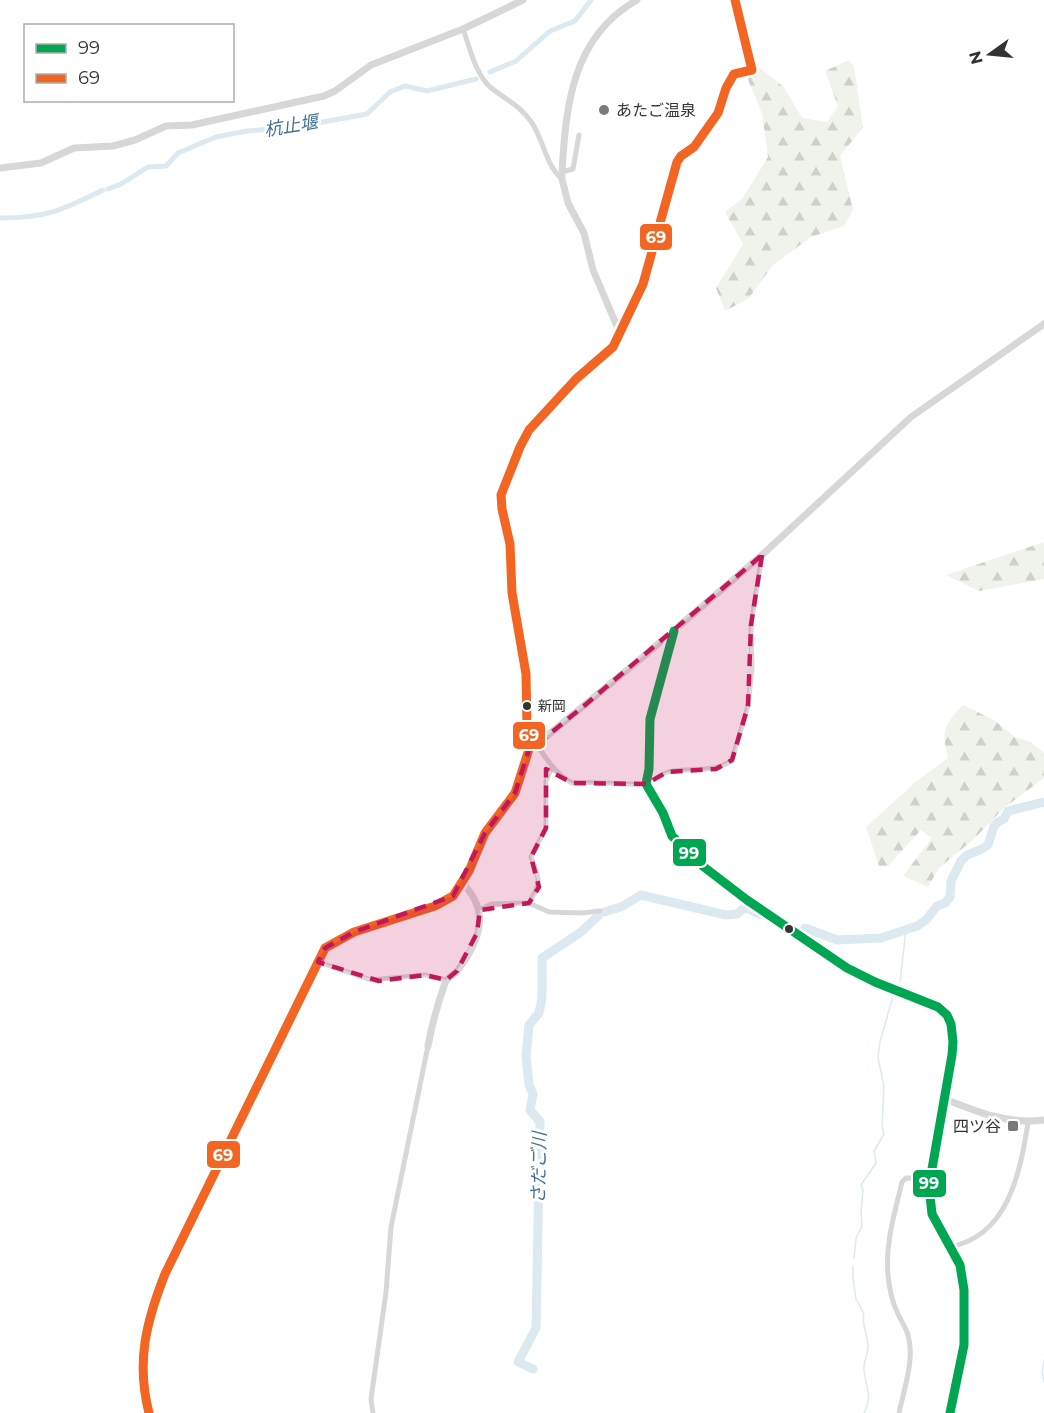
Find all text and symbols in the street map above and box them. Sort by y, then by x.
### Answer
legend [24,24,234,102]
north arrow [960,24,1020,84]
text: 99 [78,37,100,59]
text: N [965,49,987,66]
text: 69 [78,67,100,89]
place label: あたご温泉 [616,101,696,120]
marker: あたご温泉 [597,103,611,117]
water label: 杭止堰 [263,110,322,141]
line badge: 69 [639,223,673,251]
text: 69 [646,228,666,247]
place label: 新岡 [538,697,566,715]
marker: 新岡 [521,700,533,712]
line badge: 69 [512,721,546,750]
text: 69 [519,726,539,745]
line badge: 99 [672,838,707,867]
text: 99 [679,844,699,863]
unlabelled marker [783,923,795,935]
place label: 四ツ谷 [953,1117,1001,1136]
marker: 四ツ谷 [1006,1119,1020,1133]
water label: さだご川 [527,1130,551,1204]
line badge: 69 [206,1140,241,1169]
text: 69 [213,1146,233,1165]
line badge: 99 [912,1169,947,1198]
text: 99 [919,1174,939,1193]

